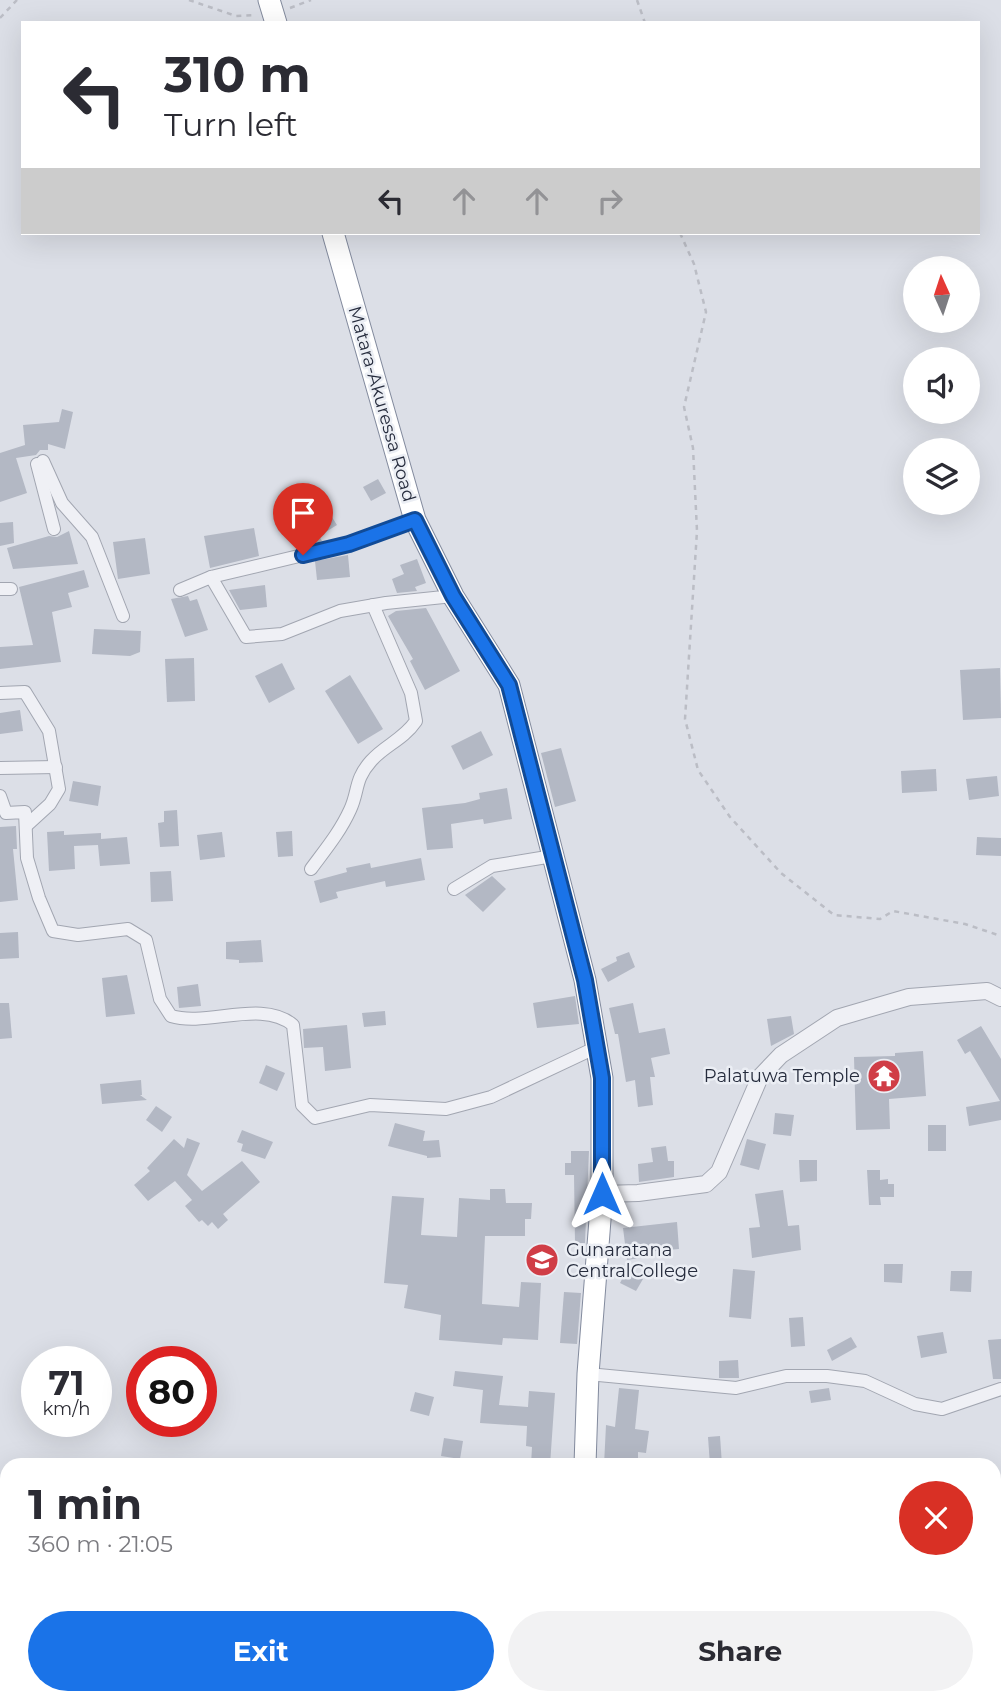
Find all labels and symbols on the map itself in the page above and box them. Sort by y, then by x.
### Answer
north arrow [903,256,980,332]
street label: Matara-Akuressa Road [344,304,420,504]
pin [273,483,333,555]
temple icon: Palatuwa Temple [865,1057,903,1095]
place label: Palatuwa Temple [704,1065,860,1087]
position arrow [565,1157,639,1231]
place label: Gunaratana CentralCollege [566,1239,698,1282]
school or university icon: Gunaratana CentralCollege [523,1241,561,1279]
speed limit sign: 80 [126,1346,217,1437]

